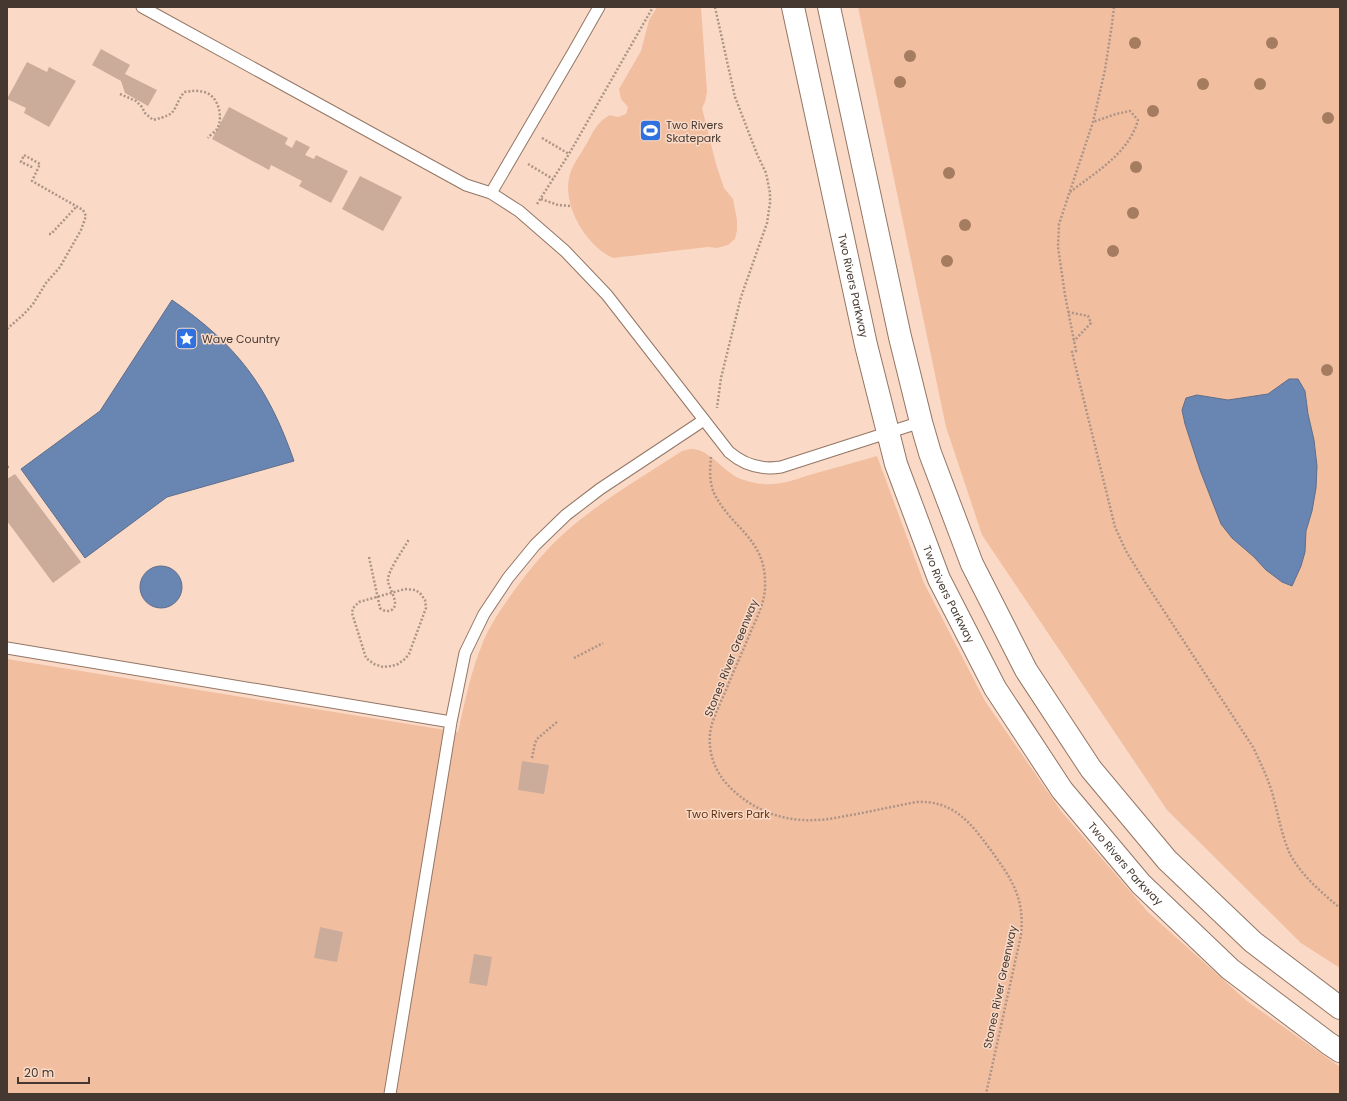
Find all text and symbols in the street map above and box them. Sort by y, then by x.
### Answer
place label: Two Rivers Skatepark [666,117,723,146]
sports icon: Two Rivers Skatepark [637,118,663,144]
street label: Two Rivers Parkway [834,232,872,340]
place icon: Wave Country [173,326,199,352]
place label: Wave Country [202,331,281,347]
street label: Two Rivers Parkway [919,543,979,646]
street label: Stones River Greenway [700,596,762,719]
park label: Two Rivers Park [686,806,770,822]
street label: Two Rivers Parkway [1084,818,1167,909]
street label: Stones River Greenway [979,923,1021,1050]
scale bar [18,1059,89,1085]
text: 20 m [24,1064,54,1081]

